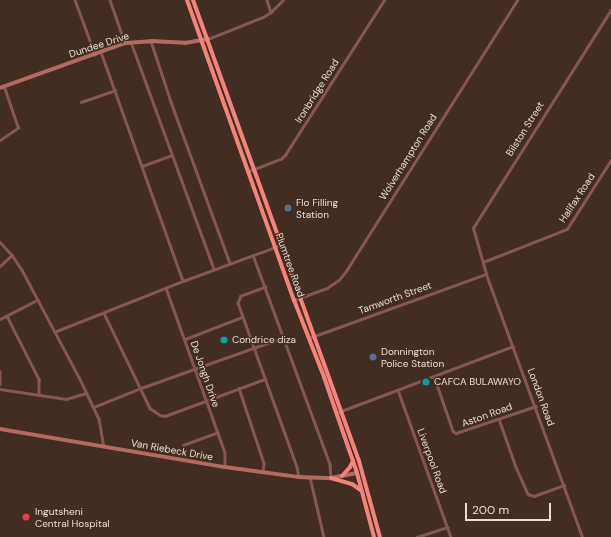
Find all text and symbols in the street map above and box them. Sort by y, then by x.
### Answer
street label: Dundee Drive [68,30,130,60]
street label: Ironbridge Road [293,57,341,125]
street label: Bilston Street [504,100,546,158]
street label: Wolverhampton Road [377,112,439,202]
street label: Halifax Road [557,171,597,225]
place label: Flo Filling Station [296,196,338,220]
marker: Flo Filling Station [283,203,293,213]
street label: Plumtree Road [273,231,307,299]
street label: Tamworth Street [357,279,433,317]
place label: Condrice diza [232,334,296,346]
marker: Condrice diza [219,335,229,345]
street label: De Jongh Drive [188,339,222,409]
place label: Donnington Police Station [381,345,444,368]
marker: Donnington Police Station [368,352,378,362]
street label: London Road [525,366,557,428]
place label: CAFCA BULAWAYO [434,376,521,388]
marker: CAFCA BULAWAYO [421,377,431,387]
street label: Aston Road [460,400,514,430]
street label: Liverpool Road [415,427,449,495]
street label: Van Riebeck Drive [130,437,214,463]
scale bar [467,495,553,521]
text: 200 m [472,502,509,518]
place label: Ingutsheni Central Hospital [35,505,110,528]
marker: Ingutsheni Central Hospital [20,511,32,523]

